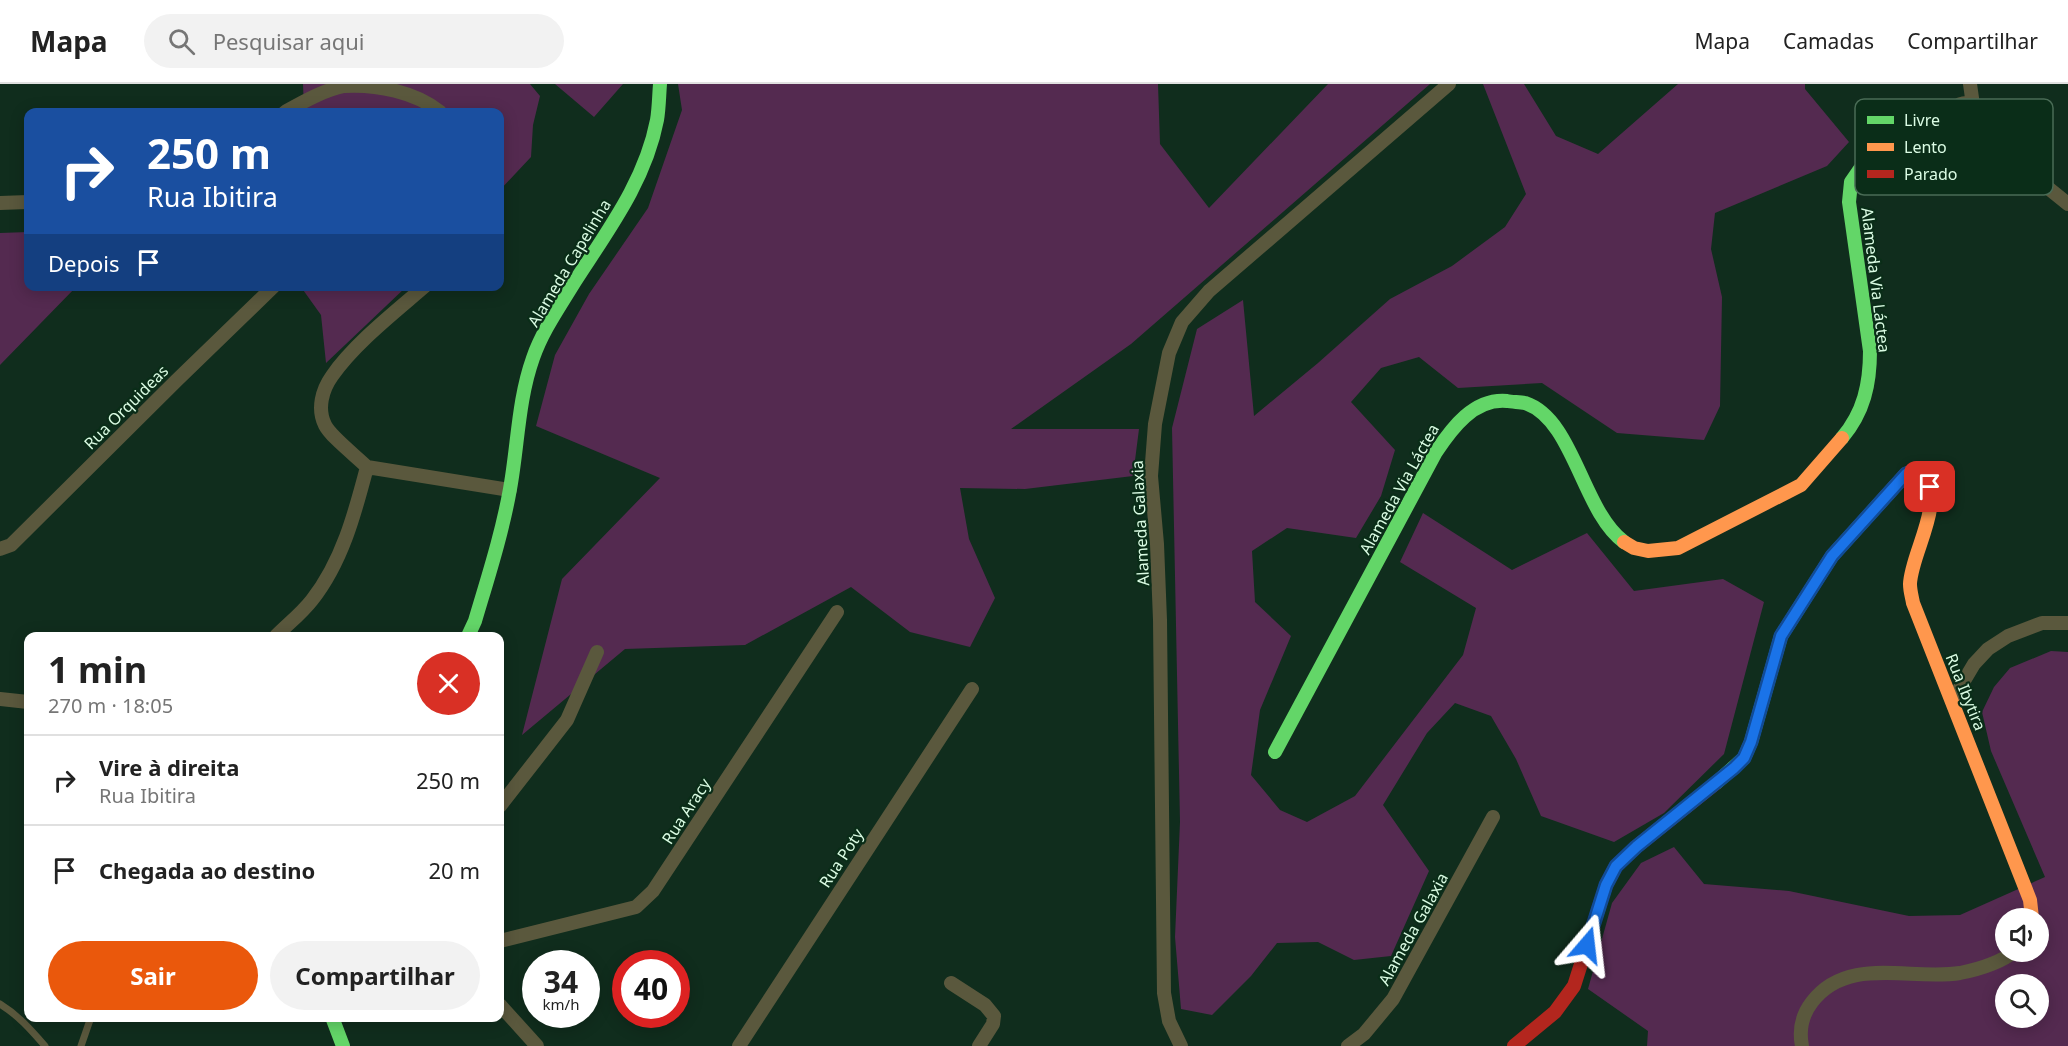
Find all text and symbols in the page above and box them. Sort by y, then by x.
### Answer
search box [144,14,564,68]
text: Mapa [30,22,108,60]
icon: search [165,25,198,58]
text: Pesquisar aqui [213,26,365,56]
text: Mapa [1694,27,1750,55]
text: Camadas [1783,27,1874,55]
text: Compartilhar [1907,27,2038,55]
legend [1855,99,2053,195]
text: Livre [1904,109,1940,131]
text: 250 m [147,124,271,181]
icon: right [48,132,126,210]
text: Lento [1904,136,1947,158]
text: Parado [1904,163,1957,185]
text: Rua Ibitira [147,178,278,215]
street label: Alameda Capelinha [522,195,616,331]
street label: Alameda Via Láctea [1856,206,1896,354]
icon: arrive [132,246,165,279]
text: Depois [48,248,120,278]
street label: Rua Orquideas [79,360,173,454]
street label: Alameda Via Láctea [1354,420,1444,558]
street label: Alameda Galaxia [1126,460,1154,586]
pin [1904,461,1955,512]
icon: arrive [1913,470,1946,503]
text: 1 min [48,645,147,694]
street label: Rua Ibytira [1941,650,1991,734]
button: close [417,652,480,715]
text: 270 m · 18:05 [48,692,173,719]
text: Vire à direita [99,752,239,782]
icon: right [48,764,81,797]
text: 250 m [416,765,480,795]
street label: Rua Aracy [657,773,716,848]
text: Rua Ibitira [99,782,196,809]
street label: Rua Poty [814,824,869,892]
icon: arrive [48,854,81,887]
text: Chegada ao destino [99,855,315,885]
text: 20 m [429,855,480,885]
street label: Alameda Galaxia [1373,869,1453,989]
map controls [1995,908,2049,1028]
button: sound [1995,908,2049,962]
position arrow [1555,913,1619,977]
button: Sair [48,941,258,1010]
button: Compartilhar [270,941,480,1010]
speed limit sign: 40 [612,950,690,1028]
text: 34 [544,961,578,1002]
button: search [1995,974,2049,1028]
text: km/h [543,994,579,1014]

